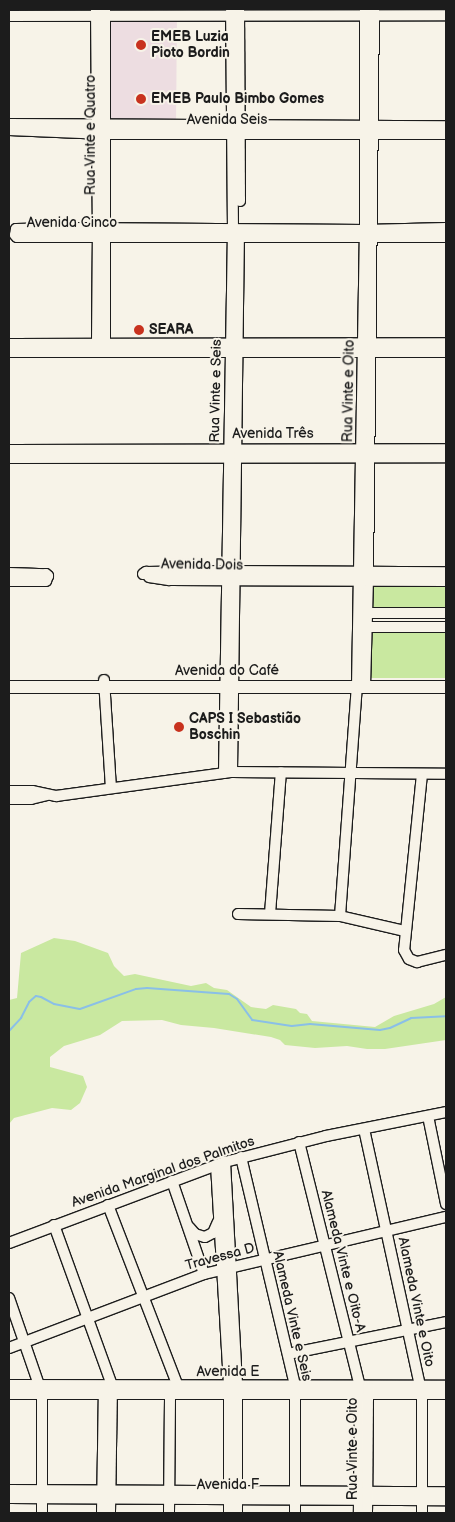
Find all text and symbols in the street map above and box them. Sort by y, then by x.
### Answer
place label: EMEB Luzia Pioto Bordin [151,29,230,62]
marker: EMEB Luzia Pioto Bordin [135,39,147,51]
street label: Rua Vinte e Quatro [83,75,99,195]
place label: EMEB Paulo Bimbo Gomes [151,91,324,107]
marker: EMEB Paulo Bimbo Gomes [135,93,147,105]
street label: Avenida Seis [187,112,267,128]
street label: Avenida Cinco [27,215,117,231]
place label: SEARA [149,322,193,338]
marker: SEARA [133,324,145,336]
street label: Rua Vinte e Seis [207,339,225,443]
street label: Rua Vinte e Oito [340,339,358,443]
street label: Avenida Três [232,426,314,442]
street label: Avenida Dois [161,556,243,574]
street label: Avenida do Café [175,663,279,679]
place label: CAPS I Sebastião Boschin [189,711,301,744]
marker: CAPS I Sebastião Boschin [173,721,185,733]
street label: Avenida Marginal dos Palmitos [69,1133,257,1211]
street label: Alameda Vinte e Oito-A [317,1188,369,1334]
street label: Alameda Vinte e Oito [394,1235,438,1369]
street label: Travessa D [184,1240,256,1274]
street label: Alameda Vinte e Seis [269,1249,315,1383]
street label: Avenida E [196,1364,260,1380]
street label: Rua Vinte e Oito [345,1397,361,1501]
street label: Avenida F [197,1477,259,1493]

